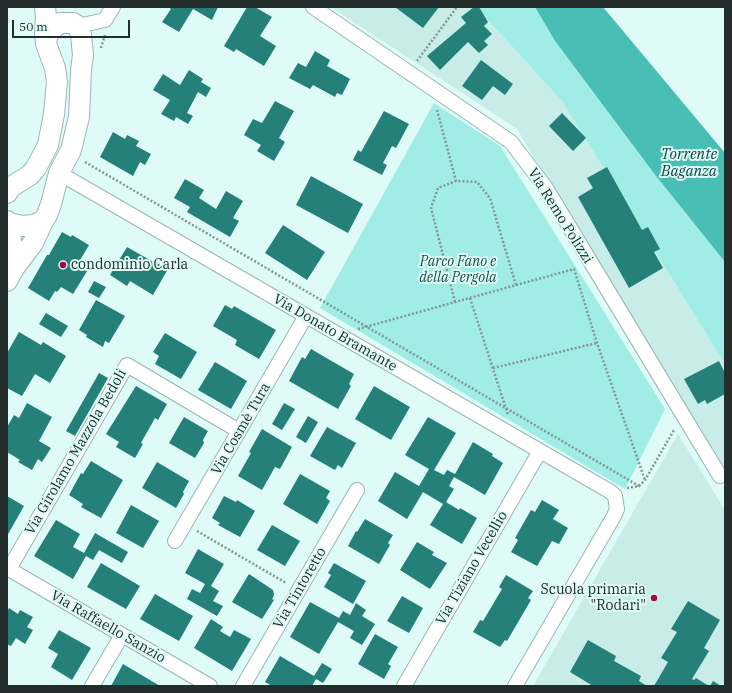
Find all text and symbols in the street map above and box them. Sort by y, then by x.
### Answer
scale bar [14,12,132,38]
text: 50 m [19,19,48,34]
water label: Torrente Baganza [661,146,717,181]
street label: Via Remo Polizzi [524,165,596,267]
park label: Parco Fano e della Pergola [419,254,497,286]
place label: condominio Carla [71,257,188,273]
marker: condominio Carla [58,260,68,270]
street label: Via Donato Bramante [270,291,400,375]
street label: Via Girolamo Mazzola Bedoli [22,366,130,538]
street label: Via Cosmè Tura [208,380,274,478]
street label: Via Tiziano Vecellio [433,508,511,628]
street label: Via Tintoretto [270,544,330,632]
place label: Scuola primaria "Rodari" [540,582,646,614]
street label: Via Raffaello Sanzio [48,587,168,667]
marker: Scuola primaria "Rodari" [649,593,659,603]

